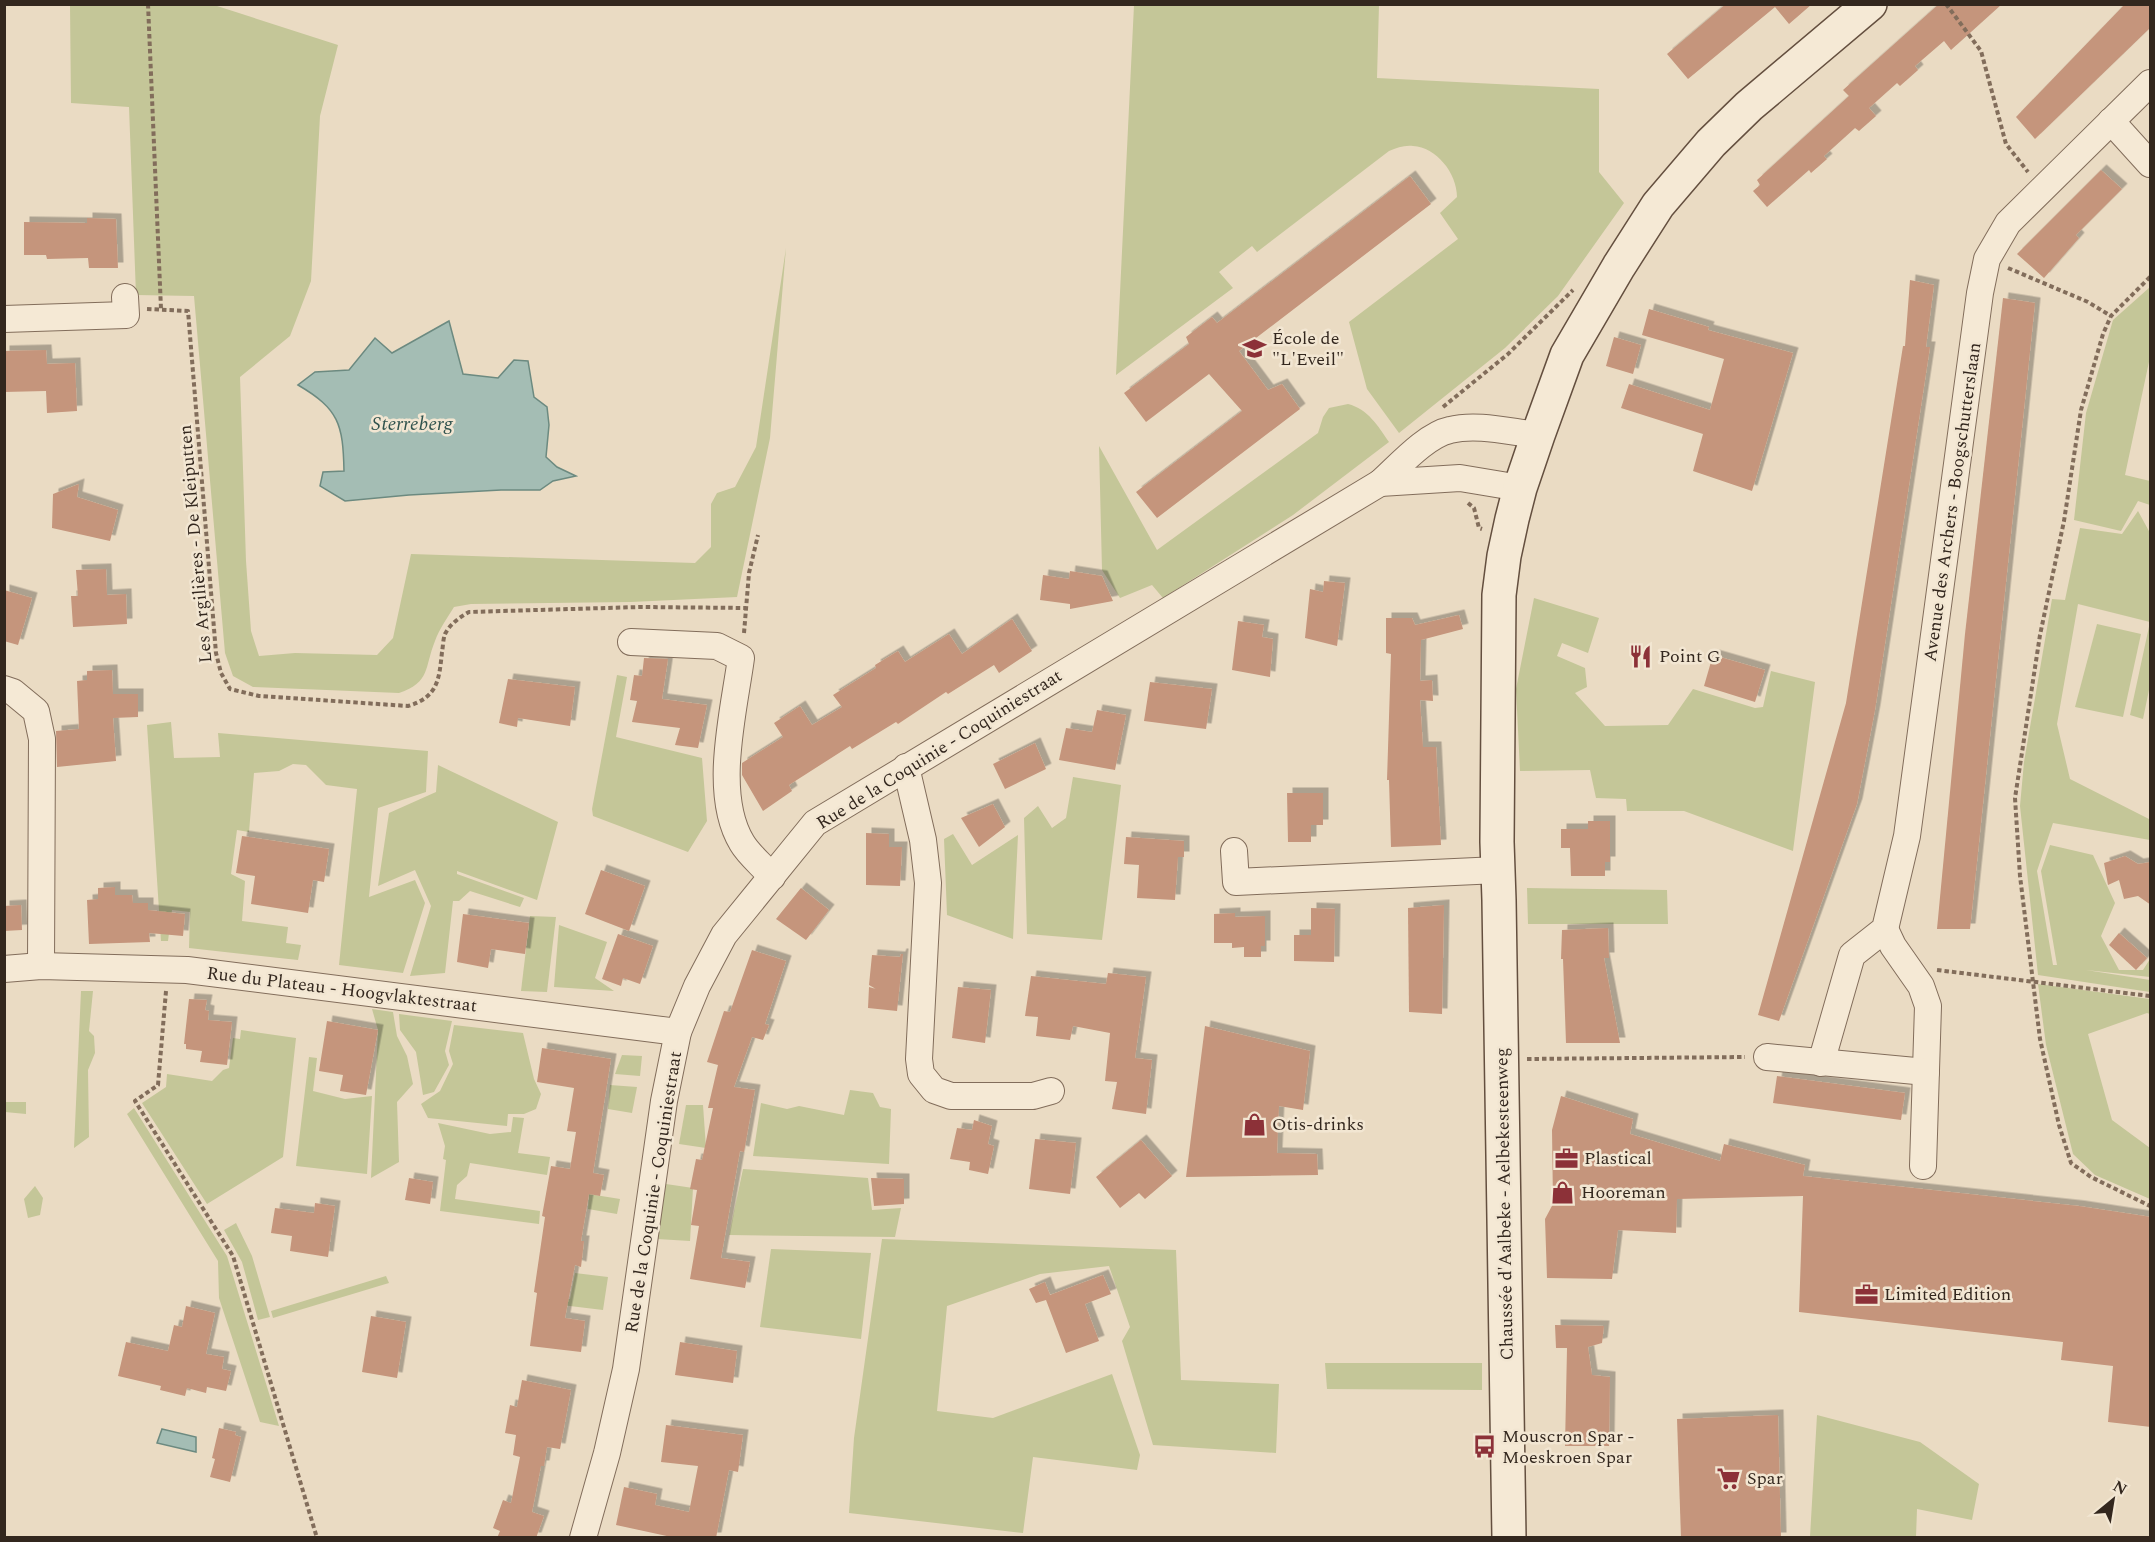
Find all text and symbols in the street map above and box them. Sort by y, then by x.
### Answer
place label: École de "L'Eveil" [1272,325,1344,373]
school or university icon: École de "L'Eveil" [1241,335,1267,361]
street label: Avenue des Archers - Boogschutterslaan [1917,341,1988,663]
water label: Sterreberg [371,409,454,439]
street label: Les Argilières - De Kleiputten [172,424,219,664]
restaurant icon: Point G [1628,643,1654,669]
place label: Point G [1659,643,1721,670]
street label: Rue de la Coquinie - Coquiniestraat [811,662,1067,836]
street label: Rue du Plateau - Hoogvlaktestraat [205,960,479,1019]
street label: Chaussée d'Aalbeke - Aelbekesteenweg [1488,1047,1521,1361]
street label: Rue de la Coquinie - Coquiniestraat [618,1049,689,1335]
shop icon: Otis-drinks [1241,1111,1267,1137]
place label: Otis-drinks [1272,1111,1364,1138]
office icon: Plastical [1553,1145,1579,1171]
place label: Plastical [1584,1145,1652,1172]
shop icon: Hooreman [1550,1179,1576,1205]
place label: Hooreman [1581,1179,1666,1206]
office icon: Limited Edition [1853,1281,1879,1307]
place label: Limited Edition [1884,1281,2011,1308]
place label: Mouscron Spar - Moeskroen Spar [1502,1423,1634,1471]
bus stop icon: Mouscron Spar - Moeskroen Spar [1471,1433,1497,1459]
supermarket icon: Spar [1716,1465,1742,1491]
place label: Spar [1747,1465,1783,1492]
north arrow [2083,1470,2143,1530]
text: N [2108,1474,2132,1502]

